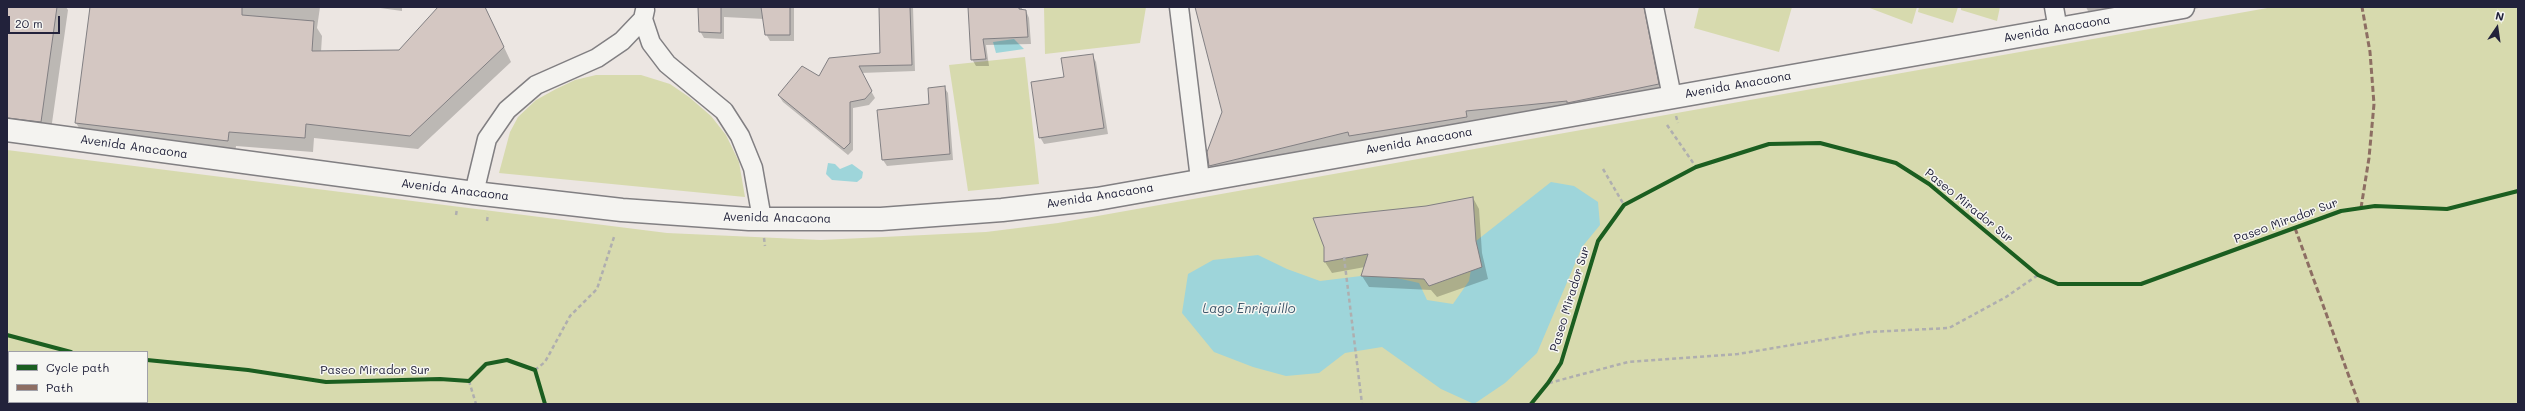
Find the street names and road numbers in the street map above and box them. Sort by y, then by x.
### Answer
street label: Avenida Anacaona [2002,13,2112,45]
street label: Avenida Anacaona [1683,69,1793,101]
street label: Avenida Anacaona [1364,125,1474,157]
street label: Avenida Anacaona [79,132,189,162]
street label: Paseo Mirador Sur [1922,166,2016,246]
street label: Avenida Anacaona [400,176,510,204]
street label: Avenida Anacaona [1045,180,1155,212]
street label: Paseo Mirador Sur [2232,195,2340,247]
street label: Avenida Anacaona [723,210,831,226]
street label: Paseo Mirador Sur [1547,244,1593,354]
street label: Paseo Mirador Sur [320,363,430,377]

